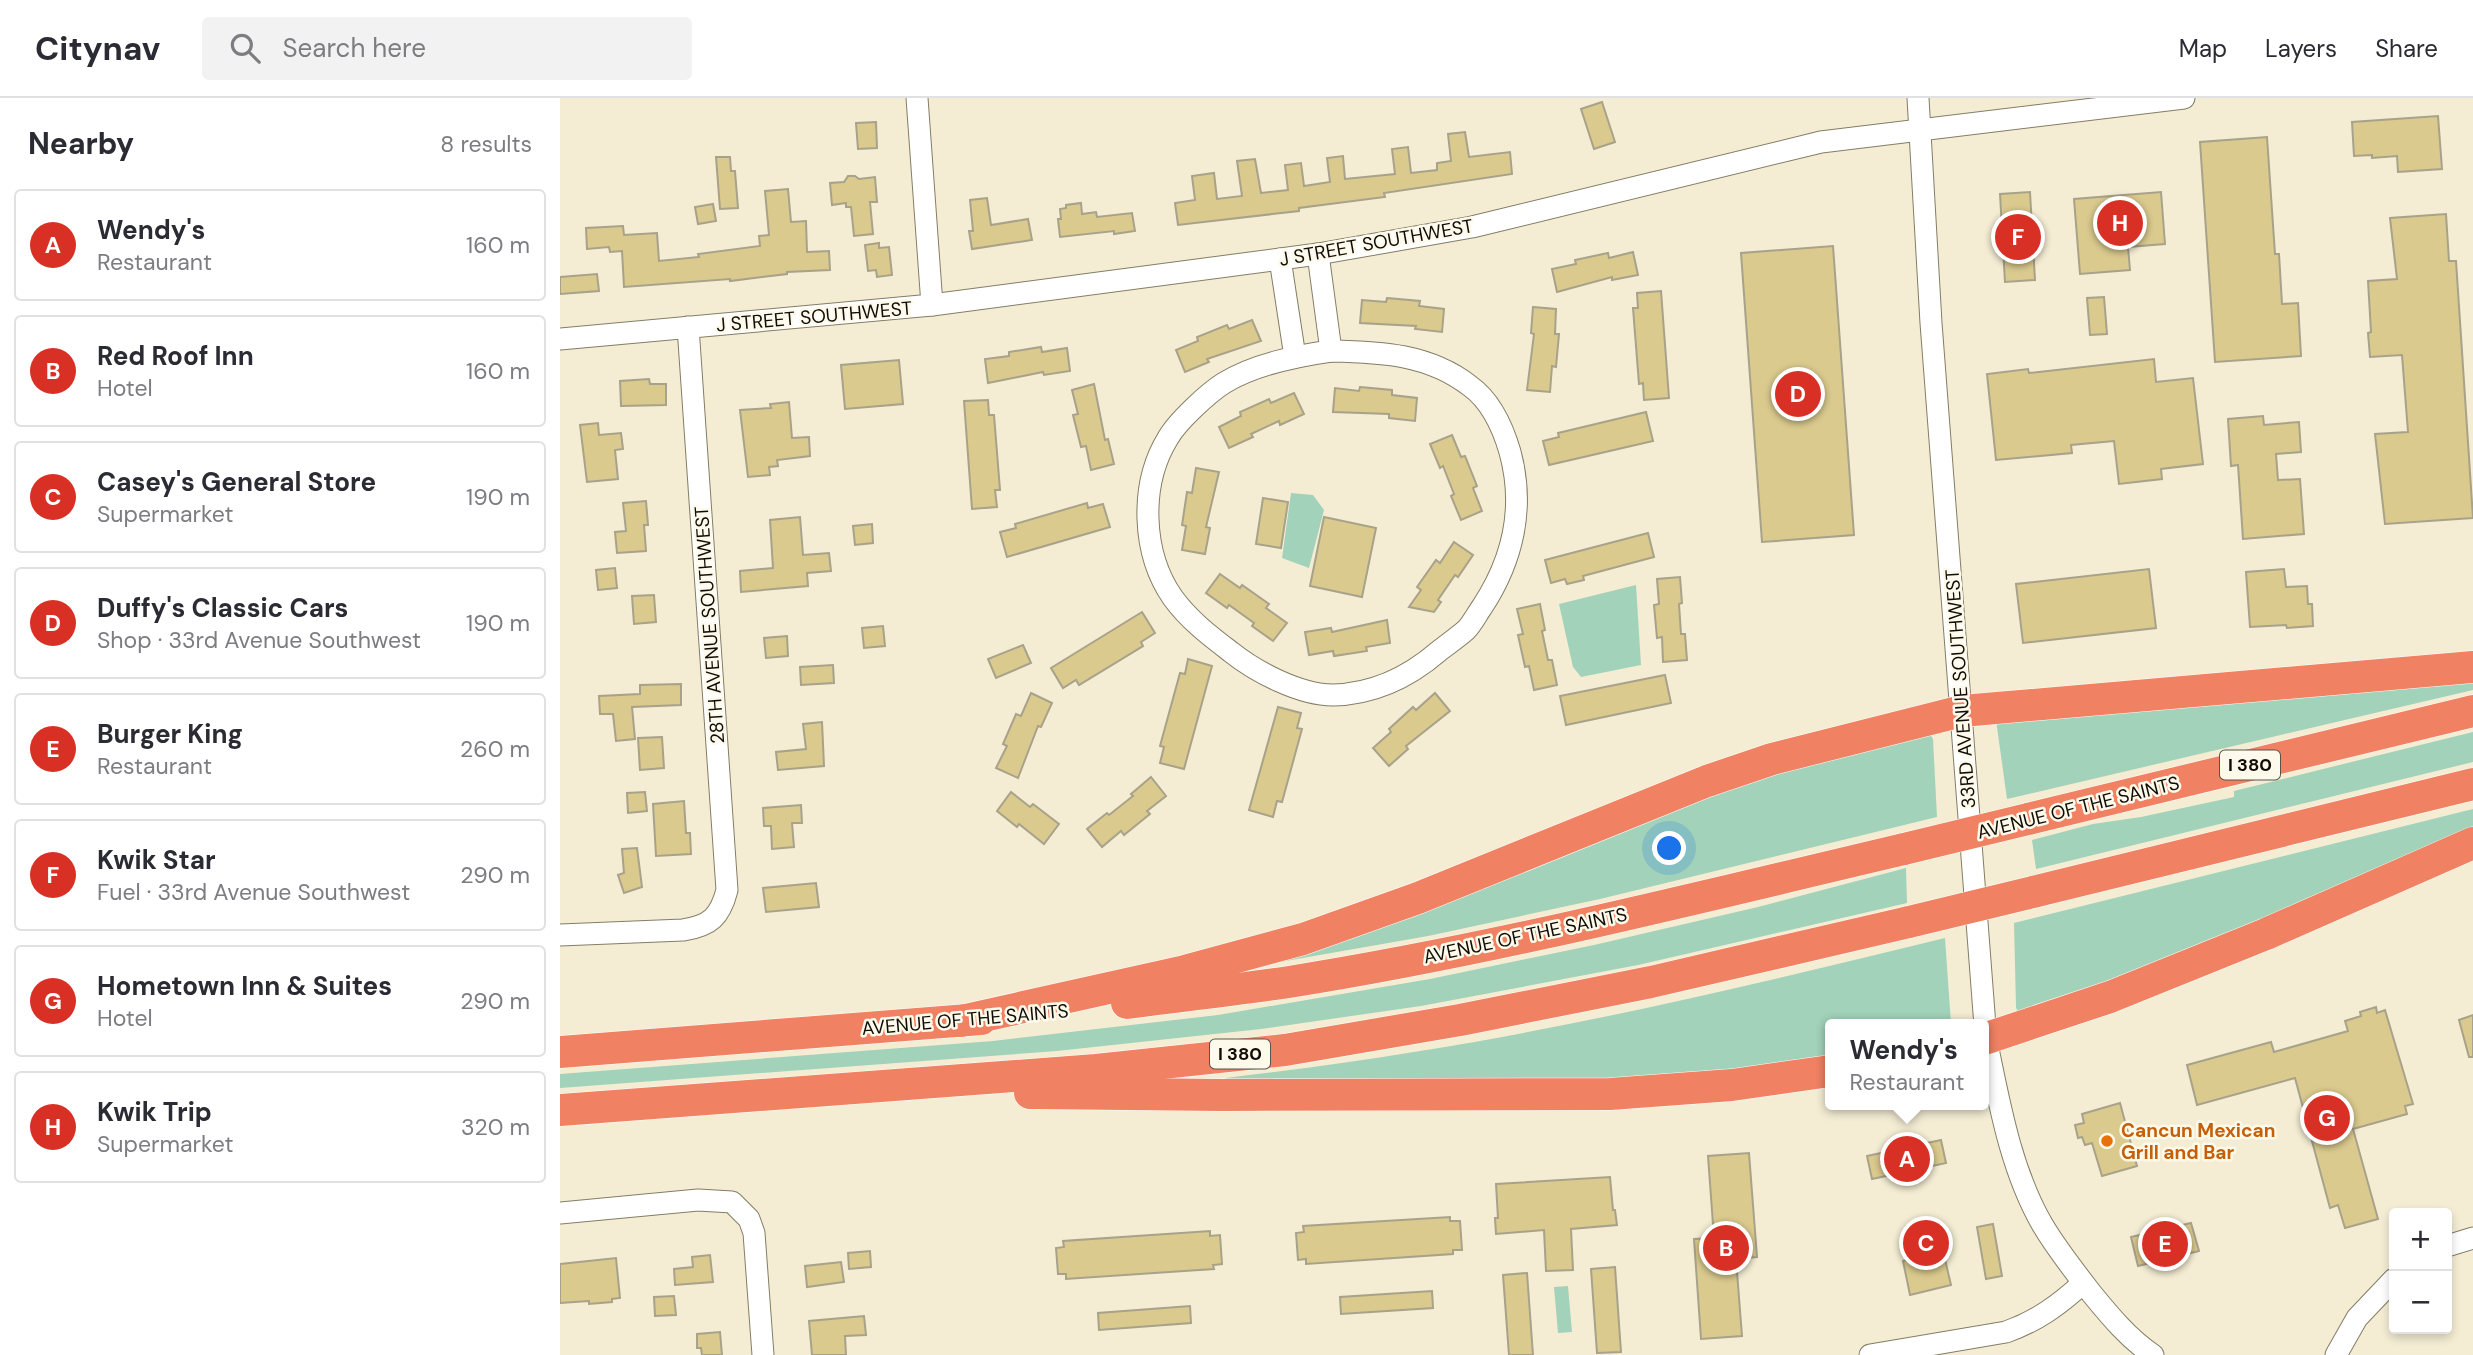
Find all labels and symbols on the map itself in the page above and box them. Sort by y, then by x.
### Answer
pin: H [2097,197,2143,249]
pin: F [1995,211,2041,263]
street label: J STREET SOUTHWEST [1277,213,1475,272]
street label: J STREET SOUTHWEST [715,295,913,338]
pin: D [1775,368,1821,420]
street label: 28TH AVENUE SOUTHWEST [689,505,730,745]
street label: 33RD AVENUE SOUTHWEST [1940,568,1981,809]
road number: I 380 [2220,750,2280,780]
street label: AVENUE OF THE SAINTS [1974,770,2182,845]
your location [1652,831,1686,865]
street label: AVENUE OF THE SAINTS [1421,902,1629,969]
street label: AVENUE OF THE SAINTS [861,998,1069,1041]
road number: I 380 [1210,1040,1270,1069]
pin: G [2304,1092,2350,1144]
place label: Cancun Mexican Grill and Bar [2121,1118,2275,1165]
pin: A [1884,1133,1930,1185]
marker: Cancun Mexican Grill and Bar [2099,1133,2115,1149]
pin: C [1903,1217,1949,1269]
pin: E [2142,1218,2188,1270]
pin: B [1703,1222,1749,1274]

